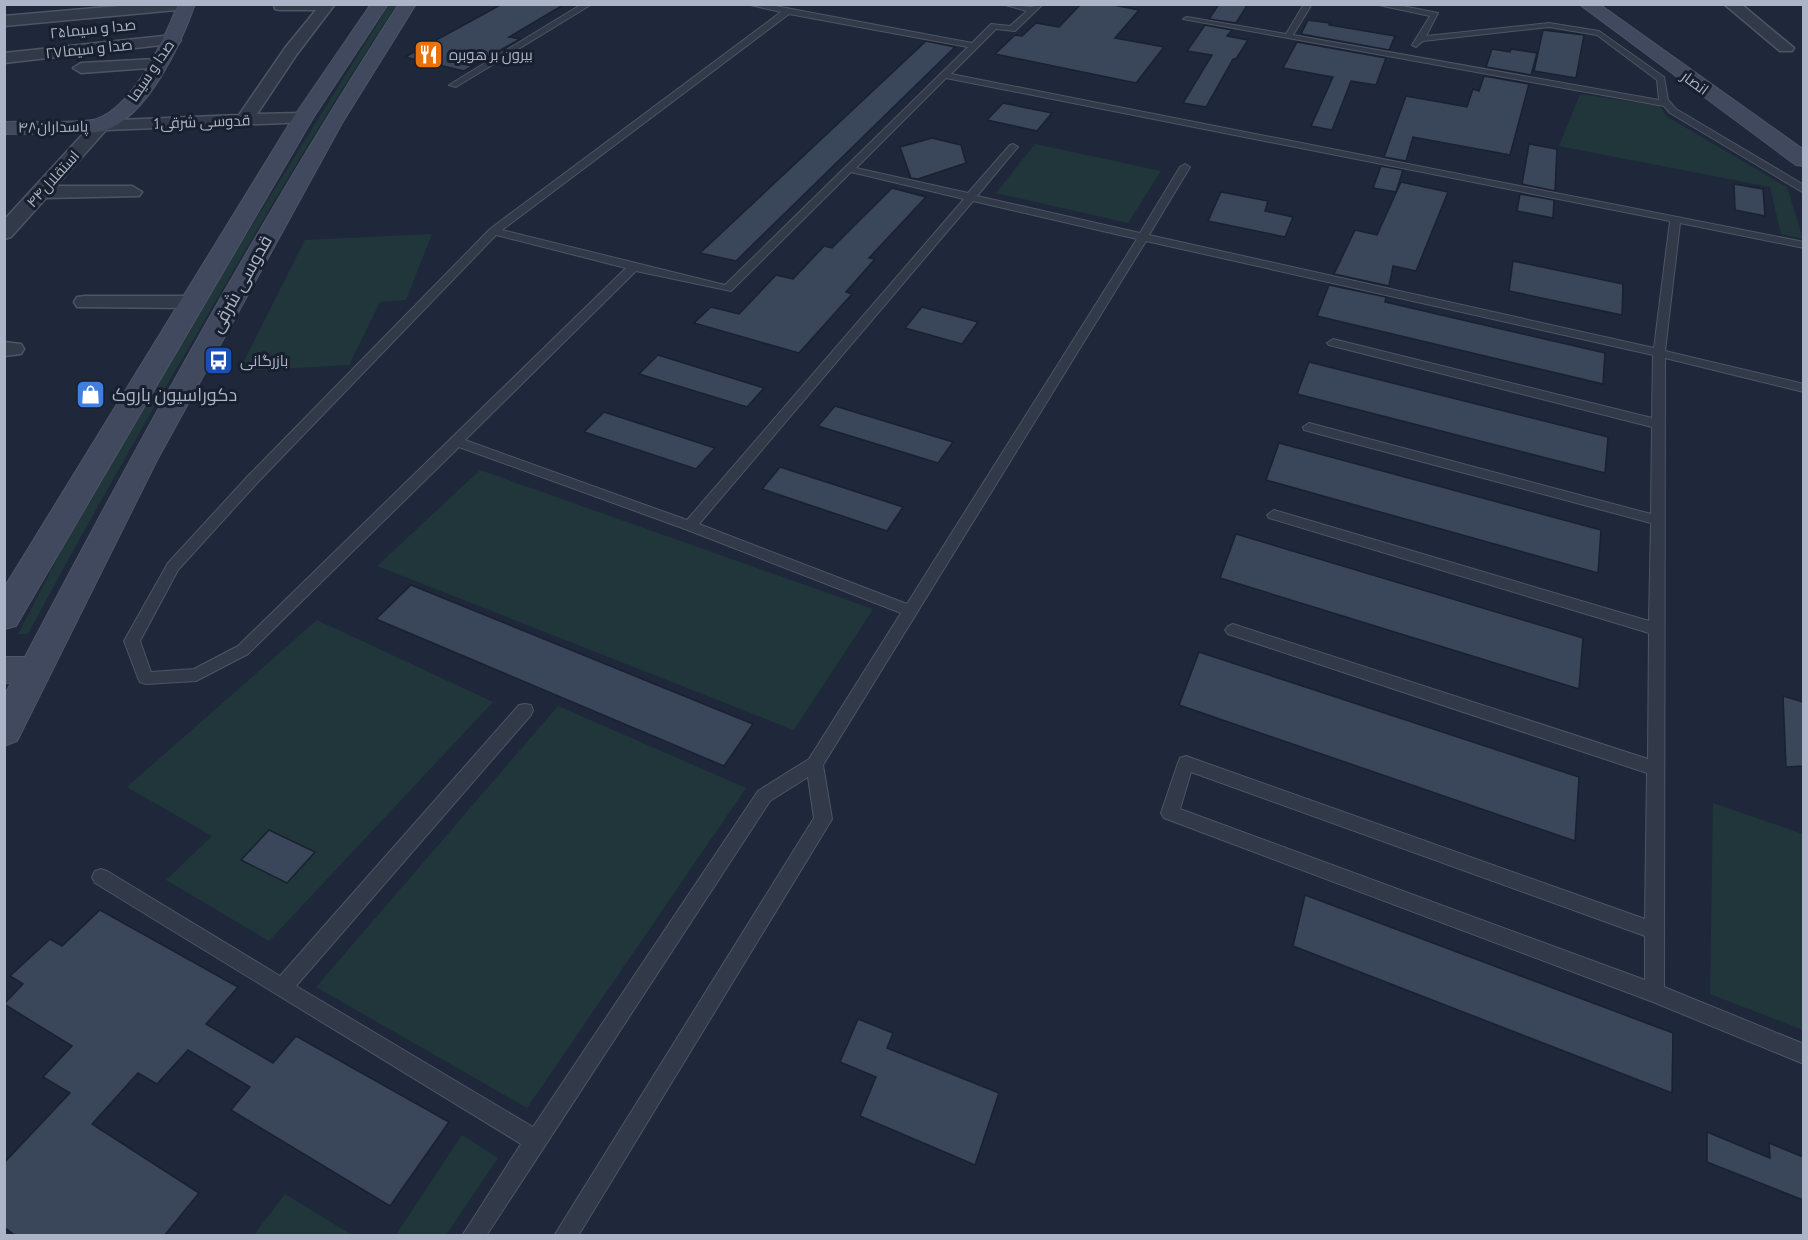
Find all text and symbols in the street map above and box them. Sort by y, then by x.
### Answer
street label: صدا و سیما۲۵ [49,15,137,42]
street label: صدا و سیما۲۷ [44,34,133,63]
street label: صدا و سیما [123,36,178,105]
restaurant icon: بیرون بر هوبره [412,39,444,71]
place label: بیرون بر هوبره [449,45,533,65]
street label: انصار [1677,66,1713,99]
street label: 1قدوسی شرقی [153,110,251,134]
street label: پاسداران۴۸ [18,116,88,138]
street label: استقلال۴۴ [22,146,83,211]
street label: قدوسی شرقی [204,231,277,337]
bus stop icon: بازرگانی [203,345,235,377]
place label: بازرگانی [240,351,288,371]
shop icon: دکوراسیون باروک [75,379,107,411]
place label: دکوراسیون باروک [112,383,237,406]

